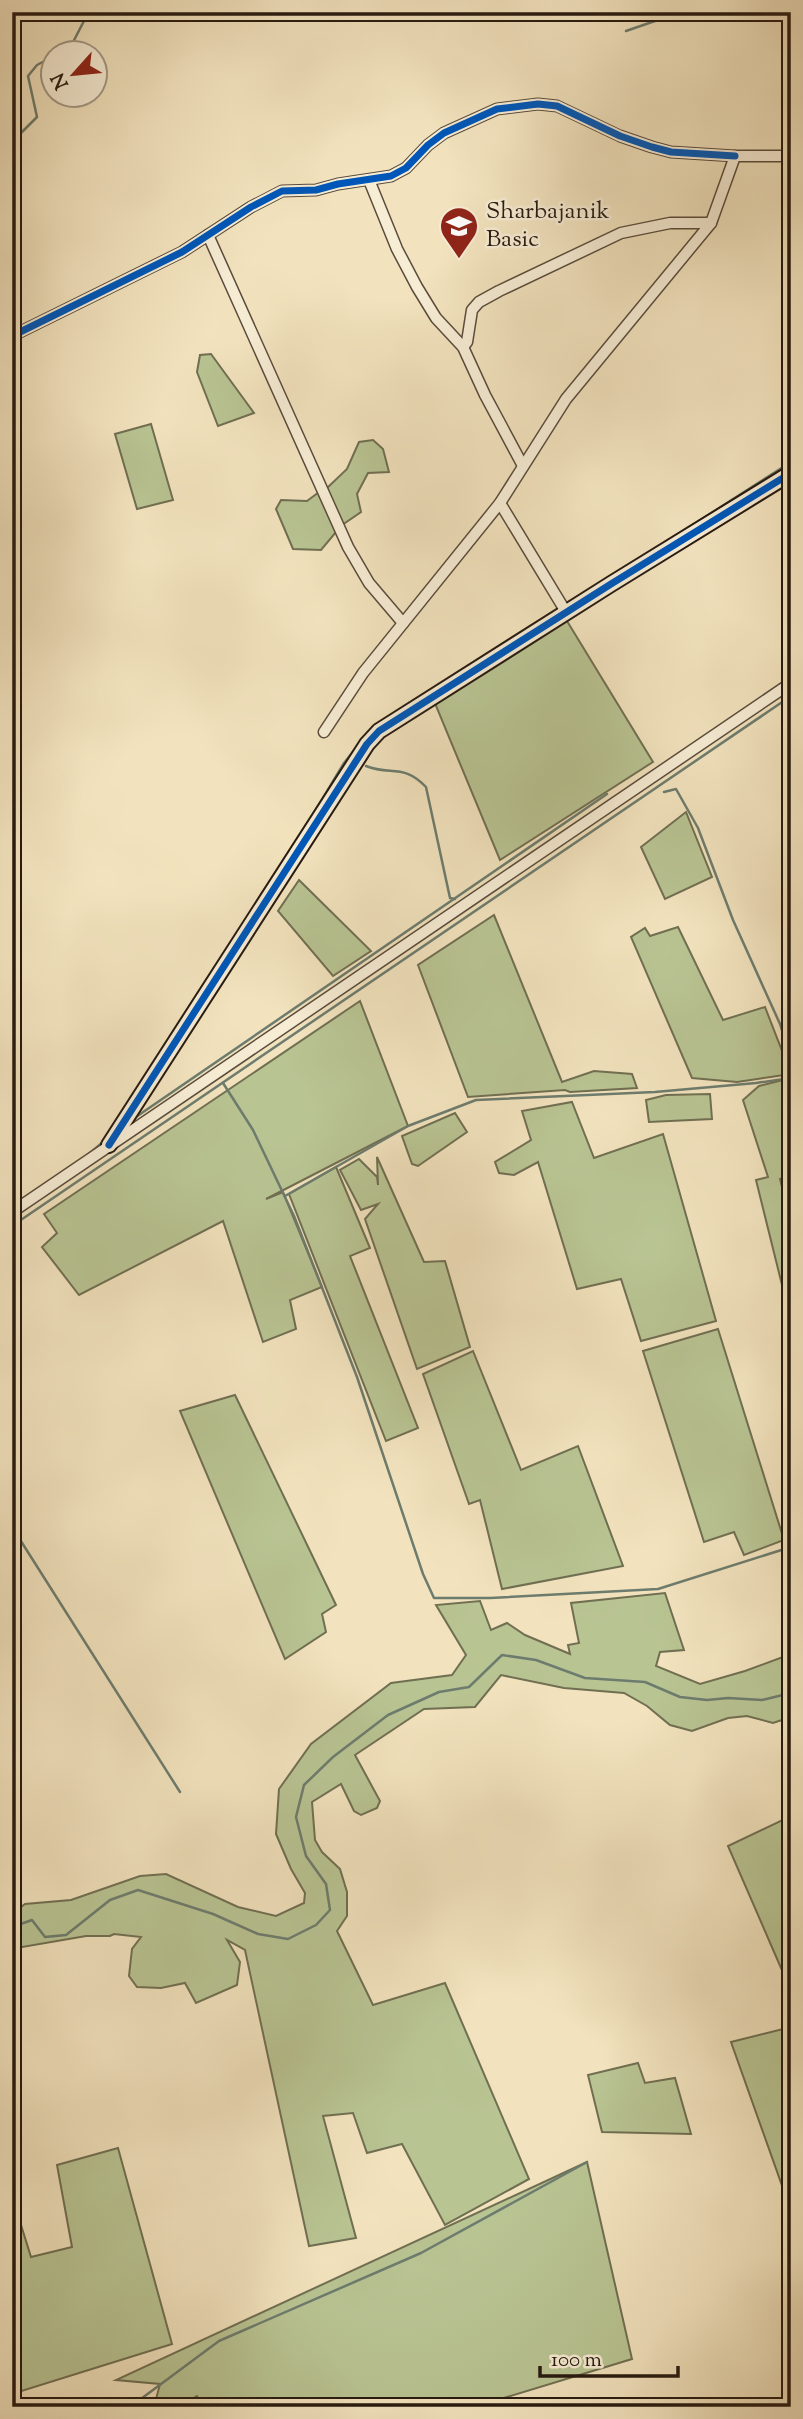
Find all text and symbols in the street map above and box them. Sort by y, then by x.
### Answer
north arrow [38,38,108,108]
text: N [46,68,77,93]
place label: Sharbajanik Basic [486,195,610,257]
school or university icon: Sharbajanik Basic [438,205,480,260]
scale bar [540,2335,679,2379]
text: 100 m [551,2346,602,2376]

